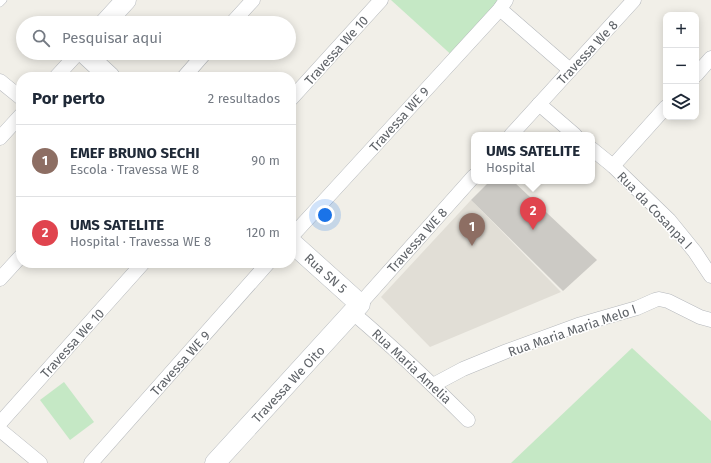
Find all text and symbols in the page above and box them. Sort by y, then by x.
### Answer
map controls [663,12,699,120]
button: + [663,12,699,48]
street label: Travessa We 10 [301,13,371,88]
search box [16,16,296,60]
street label: Travessa We 8 [554,17,621,87]
icon: search [30,27,52,49]
text: Pesquisar aqui [62,29,162,47]
button: − [663,48,699,84]
street label: Travessa WE 9 [367,84,432,155]
button: layers [663,84,699,120]
text: Por perto [32,88,105,109]
text: 2 resultados [208,91,280,106]
popup [471,132,595,184]
text: UMS SATELITE [486,142,580,160]
text: EMEF BRUNO SECHI [70,144,200,162]
text: 1 [42,153,48,168]
text: 90 m [251,153,280,168]
text: Hospital [486,160,535,175]
text: Escola · Travessa WE 8 [70,162,199,177]
street label: Rua da Cosanpa I [614,169,695,252]
pin: 2 [520,197,546,230]
your location [315,205,335,225]
street label: Travessa WE 8 [384,205,450,276]
pin: 1 [459,213,485,246]
text: UMS SATELITE [70,216,164,234]
text: 2 [42,225,48,240]
text: 120 m [246,225,280,240]
text: Hospital · Travessa WE 8 [70,234,211,249]
street label: Rua SN 5 [301,250,350,296]
street label: Rua Maria Maria Melo I [506,301,638,359]
street label: Travessa We 10 [37,306,107,381]
street label: Rua Maria Amelia [369,326,454,407]
street label: Travessa WE 9 [148,328,213,399]
street label: Travessa We Oito [249,343,328,426]

